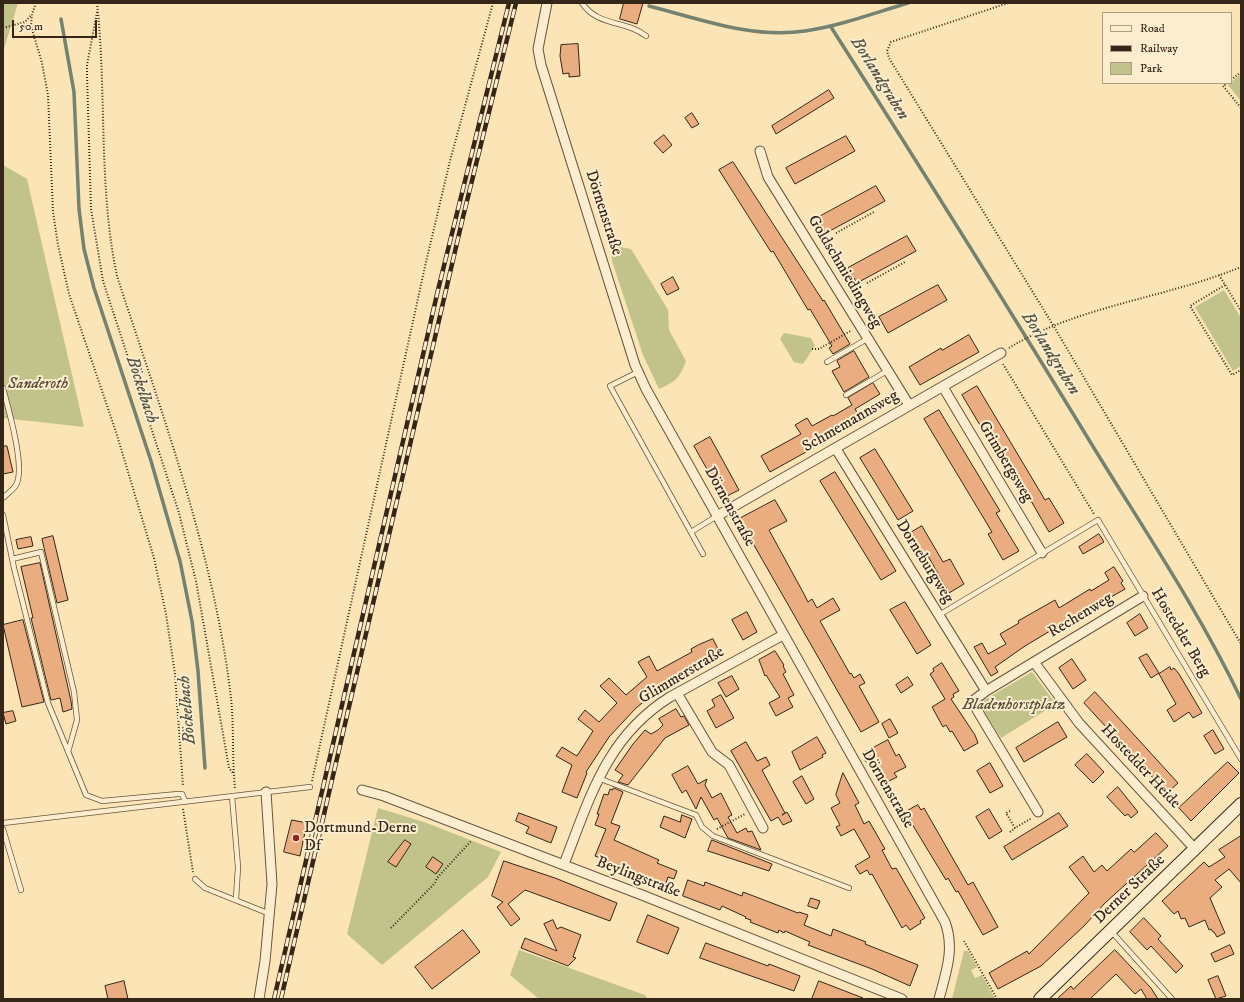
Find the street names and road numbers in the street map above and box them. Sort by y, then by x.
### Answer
street label: Dörnenstraße [580,168,626,258]
street label: Goldschmiedingweg [803,212,885,332]
street label: Schmemannsweg [800,387,902,457]
street label: Grimbergsweg [973,418,1037,506]
street label: Dörnenstraße [699,464,759,550]
street label: Dorneburgweg [891,517,957,607]
street label: Hostedder Berg [1146,585,1214,681]
street label: Rechenweg [1045,589,1117,643]
street label: Glimmerstraße [636,643,728,709]
street label: Hostedder Heide [1096,721,1184,813]
street label: Dörnenstraße [857,746,917,832]
street label: Derner Straße [1090,851,1170,929]
street label: Beylingstraße [593,853,683,903]

